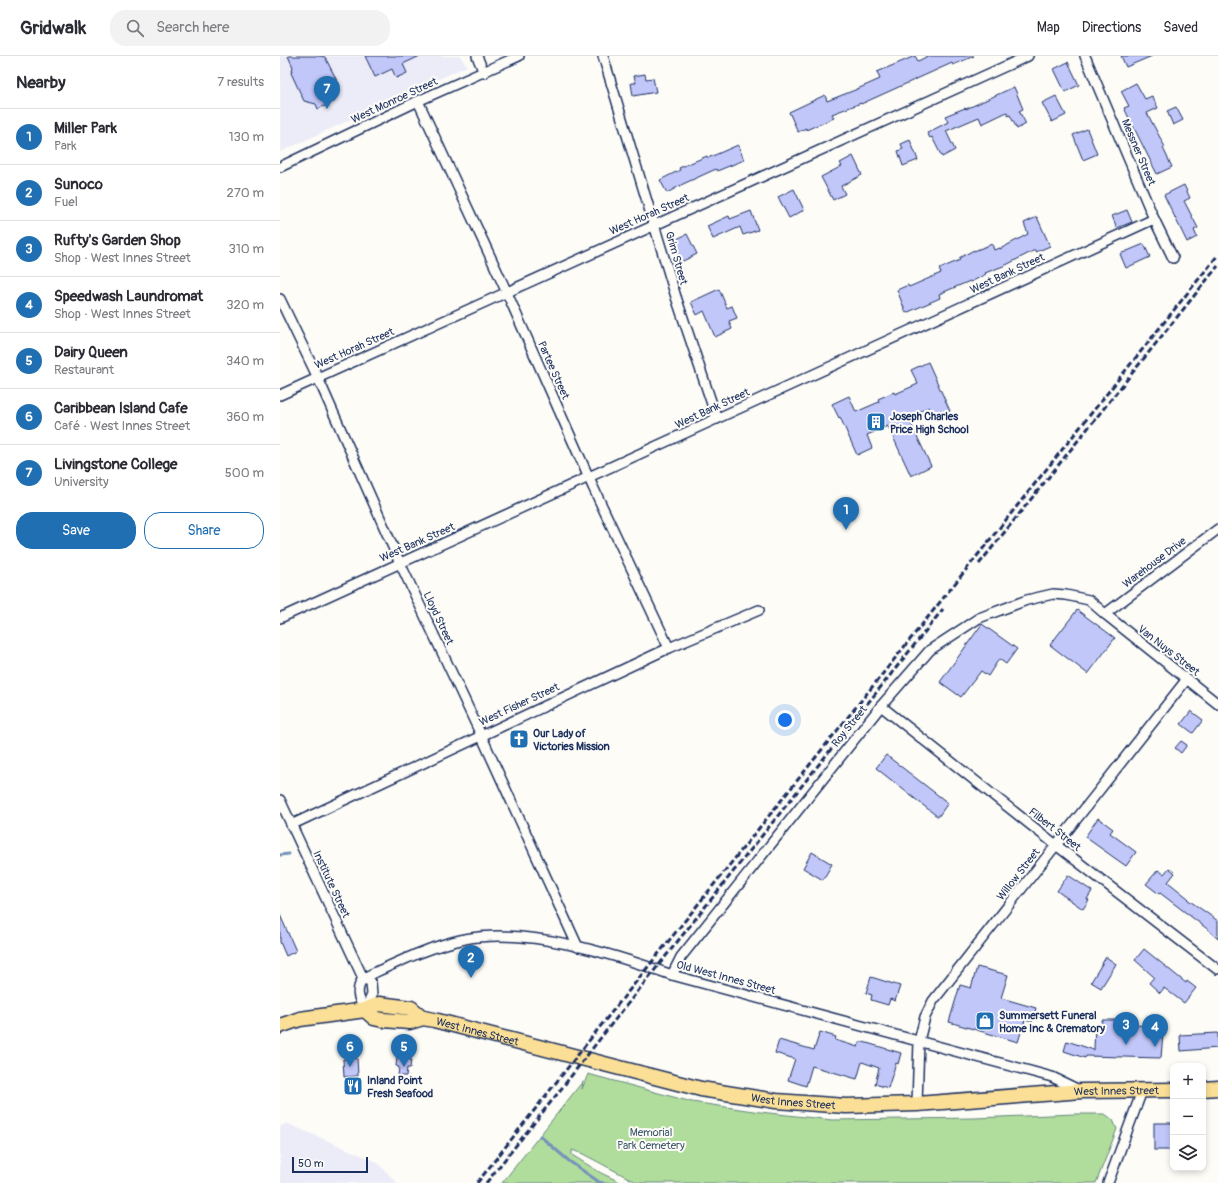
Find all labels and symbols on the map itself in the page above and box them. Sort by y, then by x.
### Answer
street label: West Monroe Street [349,75,440,126]
pin: 7 [314,76,340,109]
street label: Messner Street [1119,117,1159,188]
street label: West Horah Street [607,191,692,238]
street label: Grim Street [663,230,690,287]
street label: West Bank Street [968,250,1047,296]
street label: West Horah Street [312,325,397,372]
street label: Partee Street [535,339,572,402]
street label: West Bank Street [673,385,752,431]
place label: Joseph Charles Price High School [890,410,969,436]
building icon: Joseph Charles Price High School [865,411,887,433]
pin: 1 [833,497,859,530]
street label: West Bank Street [378,520,457,565]
street label: Warehouse Drive [1120,534,1189,591]
street label: Lloyd Street [421,590,457,647]
street label: Van Nuys Street [1135,622,1203,679]
street label: West Fisher Street [477,680,562,729]
street label: Roy Street [829,703,870,750]
your location [775,710,795,730]
place label: Our Lady of Victories Mission [533,727,610,753]
church icon: Our Lady of Victories Mission [508,728,530,750]
street label: Filbert Street [1026,805,1084,854]
street label: Willow Street [994,845,1043,903]
street label: Institute Street [310,849,353,920]
pin: 2 [458,945,484,978]
street label: Old West Innes Street [675,958,777,997]
place label: Summersett Funeral Home Inc & Crematory [999,1009,1105,1035]
shop icon: Summersett Funeral Home Inc & Crematory [974,1010,996,1032]
pin: 3 [1113,1012,1139,1045]
pin: 4 [1142,1014,1168,1047]
street label: West Innes Street [435,1015,521,1049]
pin: 6 [337,1034,363,1067]
pin: 5 [391,1034,417,1067]
place label: Inland Point Fresh Seafood [367,1074,433,1100]
restaurant icon: Inland Point Fresh Seafood [342,1075,364,1097]
street label: West Innes Street [1074,1084,1159,1099]
street label: West Innes Street [750,1091,836,1112]
park label: Memorial Park Cemetery [617,1126,685,1152]
scale bar [292,1155,368,1174]

